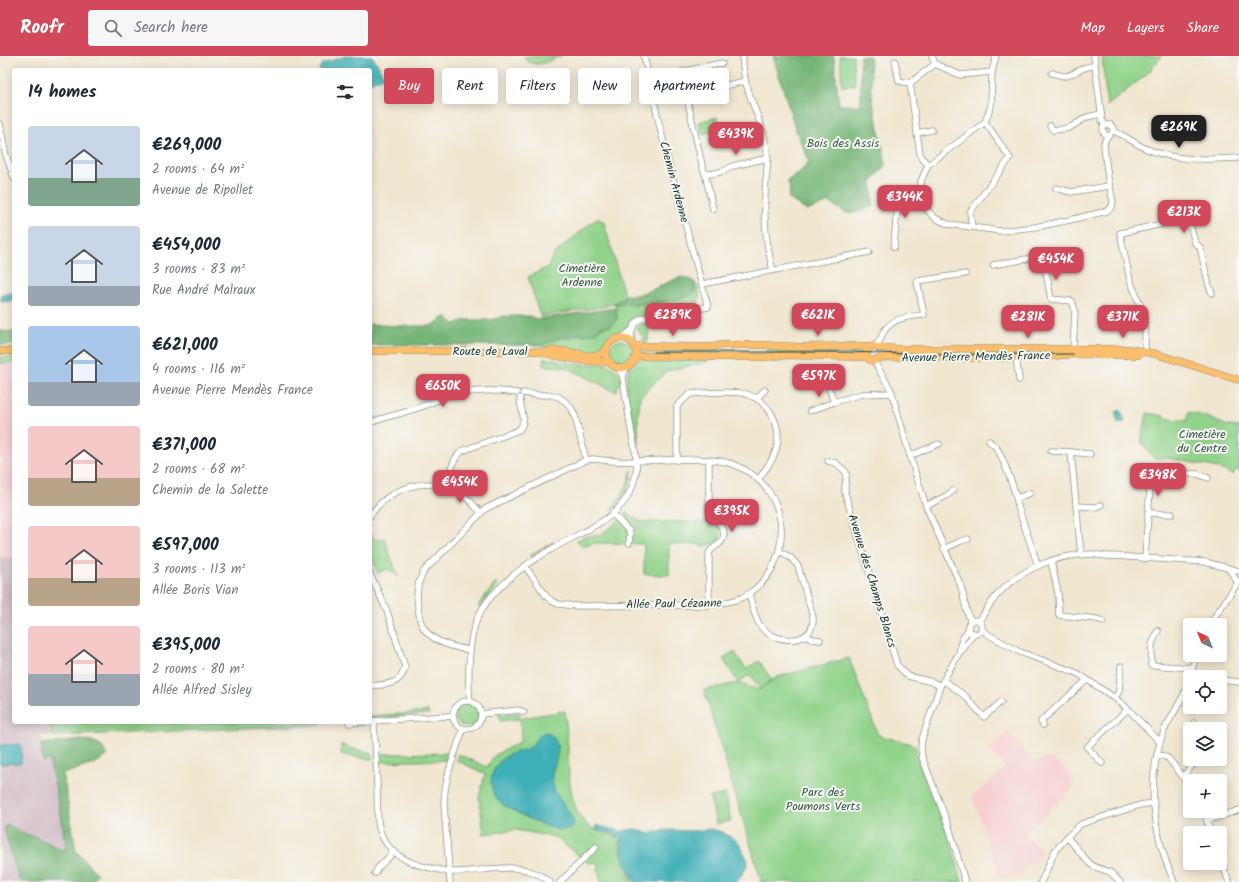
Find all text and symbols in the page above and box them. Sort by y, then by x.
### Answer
search box [88,10,368,46]
text: Roofr [20,13,64,43]
text: Search here [134,16,208,40]
icon: search [102,17,124,39]
text: Map [1081,17,1105,39]
text: Layers [1127,17,1165,39]
text: Share [1187,17,1219,39]
chip: Buy [384,68,434,104]
chip: Rent [442,68,498,104]
chip: Filters [506,68,570,104]
chip: New [578,68,631,104]
chip: Apartment [639,68,729,104]
text: 14 homes [28,79,96,106]
icon: filters [334,81,356,103]
pin: €269K [1151,115,1207,149]
text: €269K [1160,117,1198,138]
pin: €439K [708,122,764,156]
text: €439K [718,124,754,145]
text: €269,000 [152,132,221,159]
park label: Bois des Assis [807,134,879,153]
street label: Chemin Ardenne [654,139,694,225]
icon: home [60,142,108,190]
text: 2 rooms · 64 m² [152,159,244,180]
text: Avenue de Ripollet [152,180,253,201]
pin: €344K [877,185,933,219]
text: €344K [886,187,924,208]
pin: €213K [1156,200,1212,234]
text: €213K [1167,202,1201,223]
text: €454,000 [152,232,221,259]
icon: home [60,242,108,290]
pin: €454K [1028,247,1084,281]
text: €454K [1038,249,1074,270]
text: 3 rooms · 83 m² [152,259,245,280]
park label: Cimetière Ardenne [558,259,606,292]
text: Rue André Malraux [152,280,255,301]
pin: €289K [645,303,701,337]
pin: €621K [790,303,846,337]
text: €289K [654,305,692,326]
text: €621K [801,305,835,326]
pin: €281K [1000,305,1056,339]
pin: €371K [1095,305,1151,339]
text: €281K [1010,307,1046,328]
text: €371K [1106,307,1140,328]
text: €621,000 [152,332,218,359]
icon: home [60,342,108,390]
street label: Route de Laval [452,342,528,361]
street label: Avenue Pierre Mendès France [902,346,1051,368]
text: 4 rooms · 116 m² [152,359,245,380]
pin: €597K [791,364,847,398]
text: €597K [801,366,837,387]
pin: €650K [415,374,471,408]
text: €650K [425,376,461,397]
text: Avenue Pierre Mendès France [152,380,313,401]
park label: Cimetière du Centre [1177,425,1227,458]
text: €371,000 [152,432,216,459]
icon: home [60,442,108,490]
text: 2 rooms · 68 m² [152,459,245,480]
pin: €348K [1130,463,1186,497]
text: €348K [1139,465,1177,486]
pin: €454K [432,470,488,504]
text: €454K [442,472,478,493]
text: Chemin de la Salette [152,480,268,501]
pin: €395K [704,499,760,533]
text: €395K [714,501,750,522]
street label: Avenue des Champs Blancs [843,512,901,650]
text: €597,000 [152,532,219,559]
icon: home [60,542,108,590]
text: 3 rooms · 113 m² [152,559,245,580]
text: Allée Boris Vian [152,580,238,601]
street label: Allée Paul Cézanne [626,594,723,614]
north arrow [1183,618,1227,662]
map controls [1183,618,1227,870]
text: €395,000 [152,632,220,659]
icon: home [60,642,108,690]
text: 2 rooms · 80 m² [152,659,244,680]
button: locate [1183,670,1227,714]
text: Allée Alfred Sisley [152,680,252,701]
button: layers [1183,722,1227,766]
button: + [1183,774,1227,818]
park label: Parc des Poumons Verts [786,783,860,816]
button: − [1183,826,1227,870]

